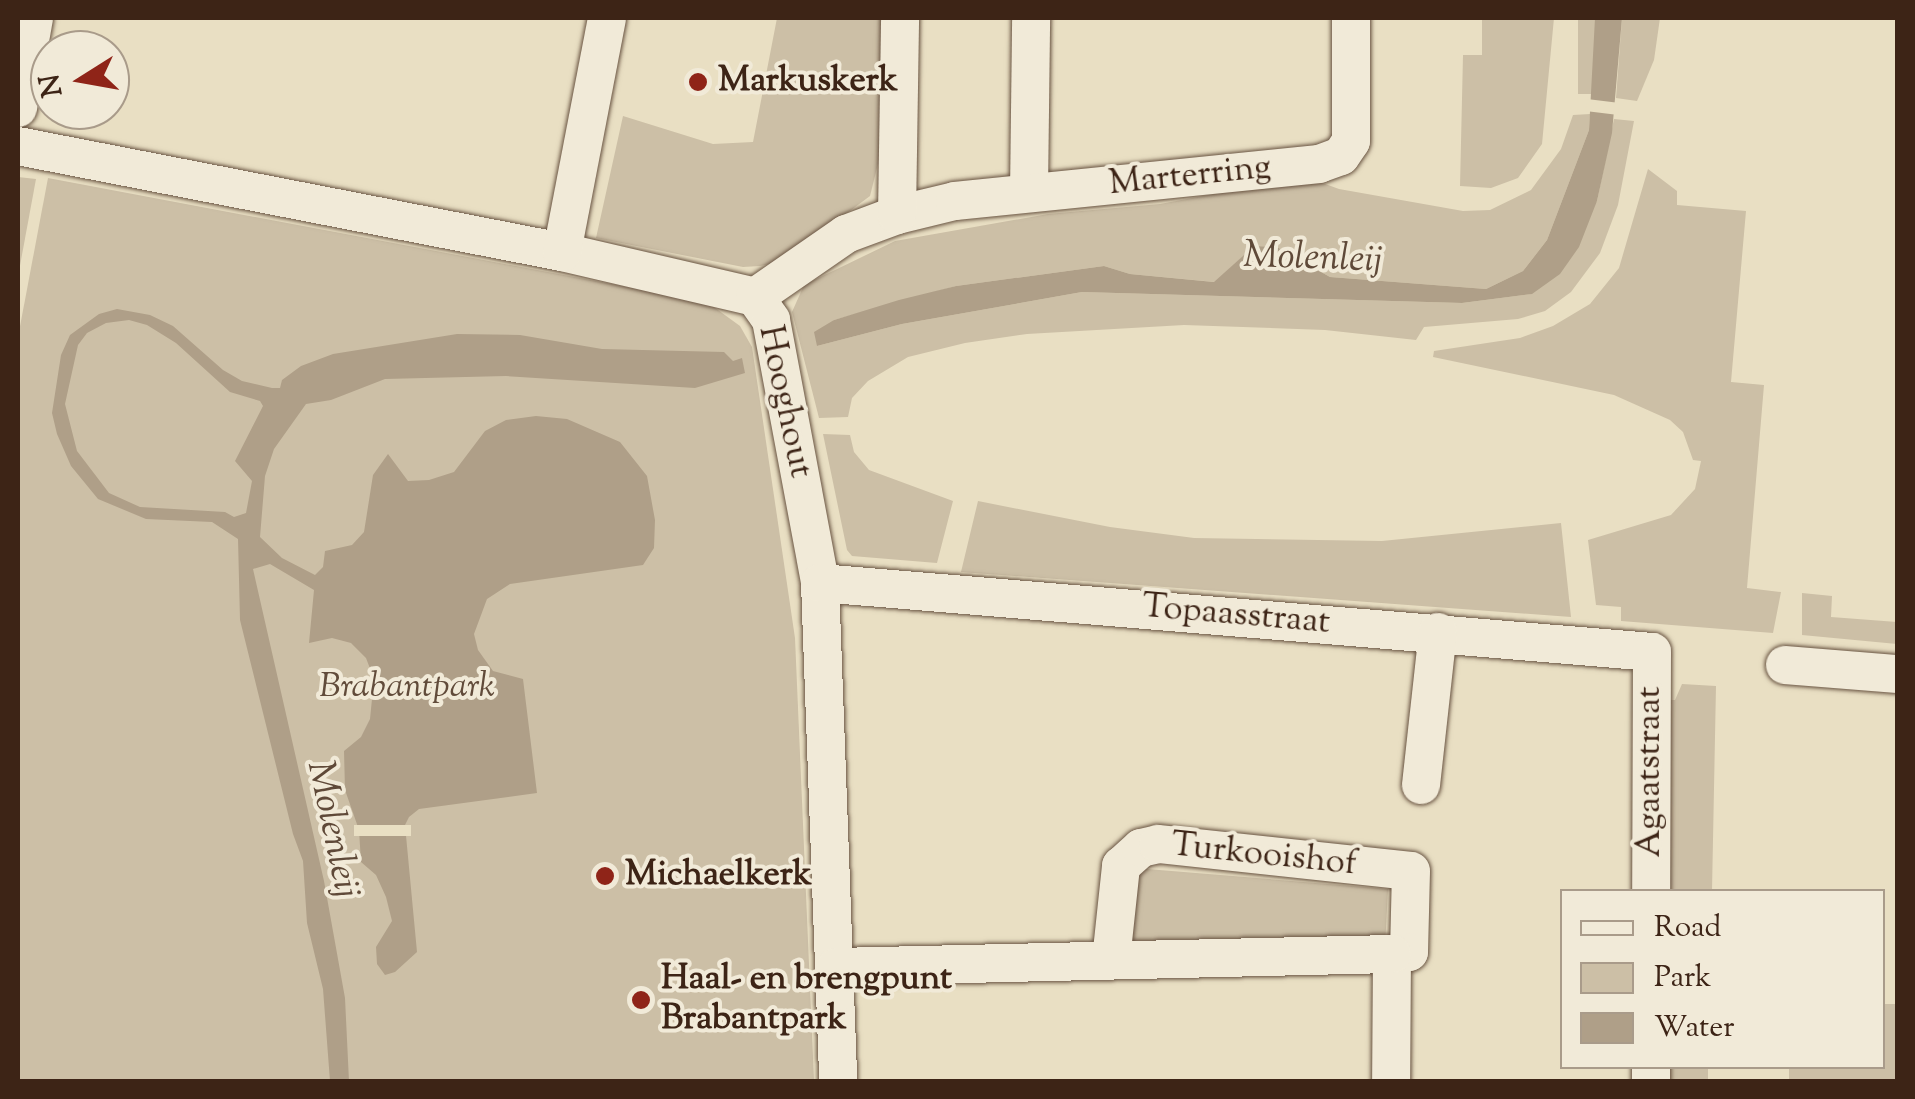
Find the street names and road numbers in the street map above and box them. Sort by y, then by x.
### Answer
street label: Marterring [1107,148,1273,206]
street label: Hooghout [747,322,821,482]
street label: Topaasstraat [1140,587,1332,645]
street label: Agaatstraat [1630,686,1672,858]
street label: Turkooishof [1169,825,1359,887]

